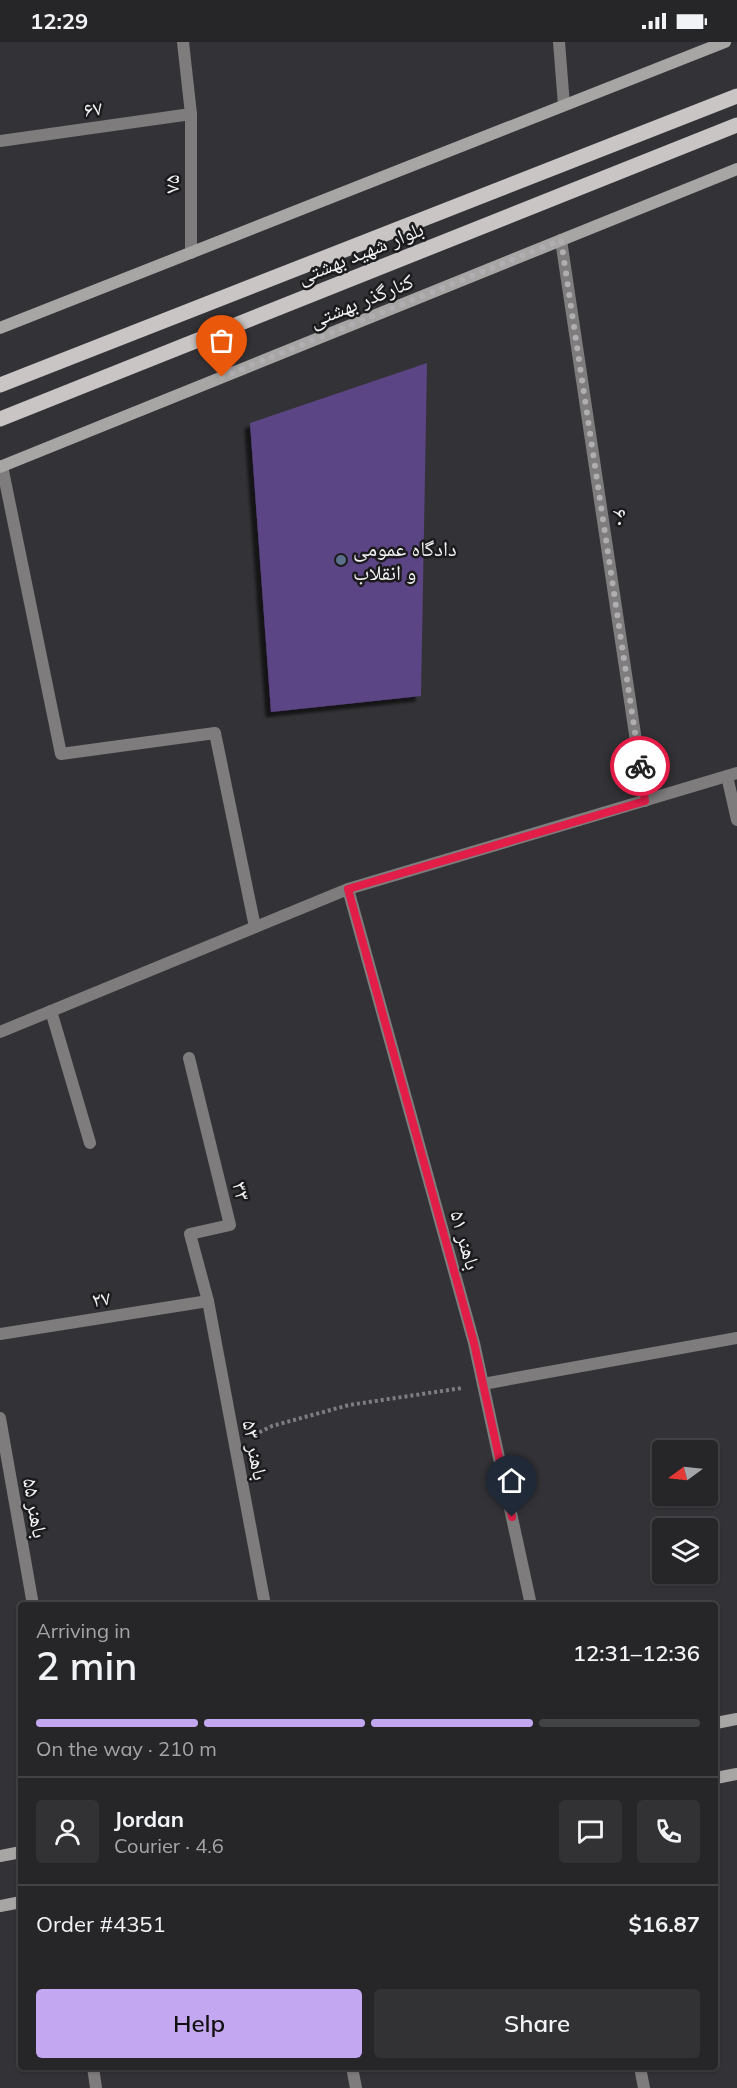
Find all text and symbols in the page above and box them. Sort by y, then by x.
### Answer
text: 12:29 [30,7,88,35]
street label: ۶۷ [82,94,104,122]
street label: ۷۵ [158,175,184,193]
street label: بلوار شهید بهشتی [293,215,427,290]
street label: کنارگذر بهشتی [305,267,418,334]
pin [196,315,247,377]
icon: bag [205,324,238,357]
street label: ۶۰ [608,507,636,529]
place label: دادگاه عمومی و انقلاب [353,535,457,585]
marker: دادگاه عمومی و انقلاب [334,553,348,567]
courier [610,736,670,796]
icon: bike [624,750,657,783]
street label: ۳۳ [227,1179,257,1203]
street label: باهنر ۵۱ [445,1207,487,1273]
street label: ۲۷ [90,1284,112,1312]
street label: باهنر ۵۳ [237,1418,275,1482]
north arrow [652,1440,718,1506]
map controls [652,1440,718,1584]
pin [486,1455,537,1517]
icon: home [495,1464,528,1497]
street label: باهنر ۵۵ [18,1476,54,1540]
button: layers [652,1518,718,1584]
text: Arriving in [36,1618,131,1643]
text: 12:31–12:36 [573,1639,700,1667]
text: 2 min [36,1641,137,1690]
text: On the way · 210 m [36,1736,217,1761]
button: person [36,1800,99,1863]
button: chat [559,1800,622,1863]
button: phone [637,1800,700,1863]
text: Jordan [114,1805,184,1833]
text: Courier · 4.6 [114,1833,224,1858]
text: Order #4351 [36,1910,166,1938]
text: $16.87 [629,1910,700,1938]
button: Help [36,1989,362,2058]
button: Share [374,1989,700,2058]

